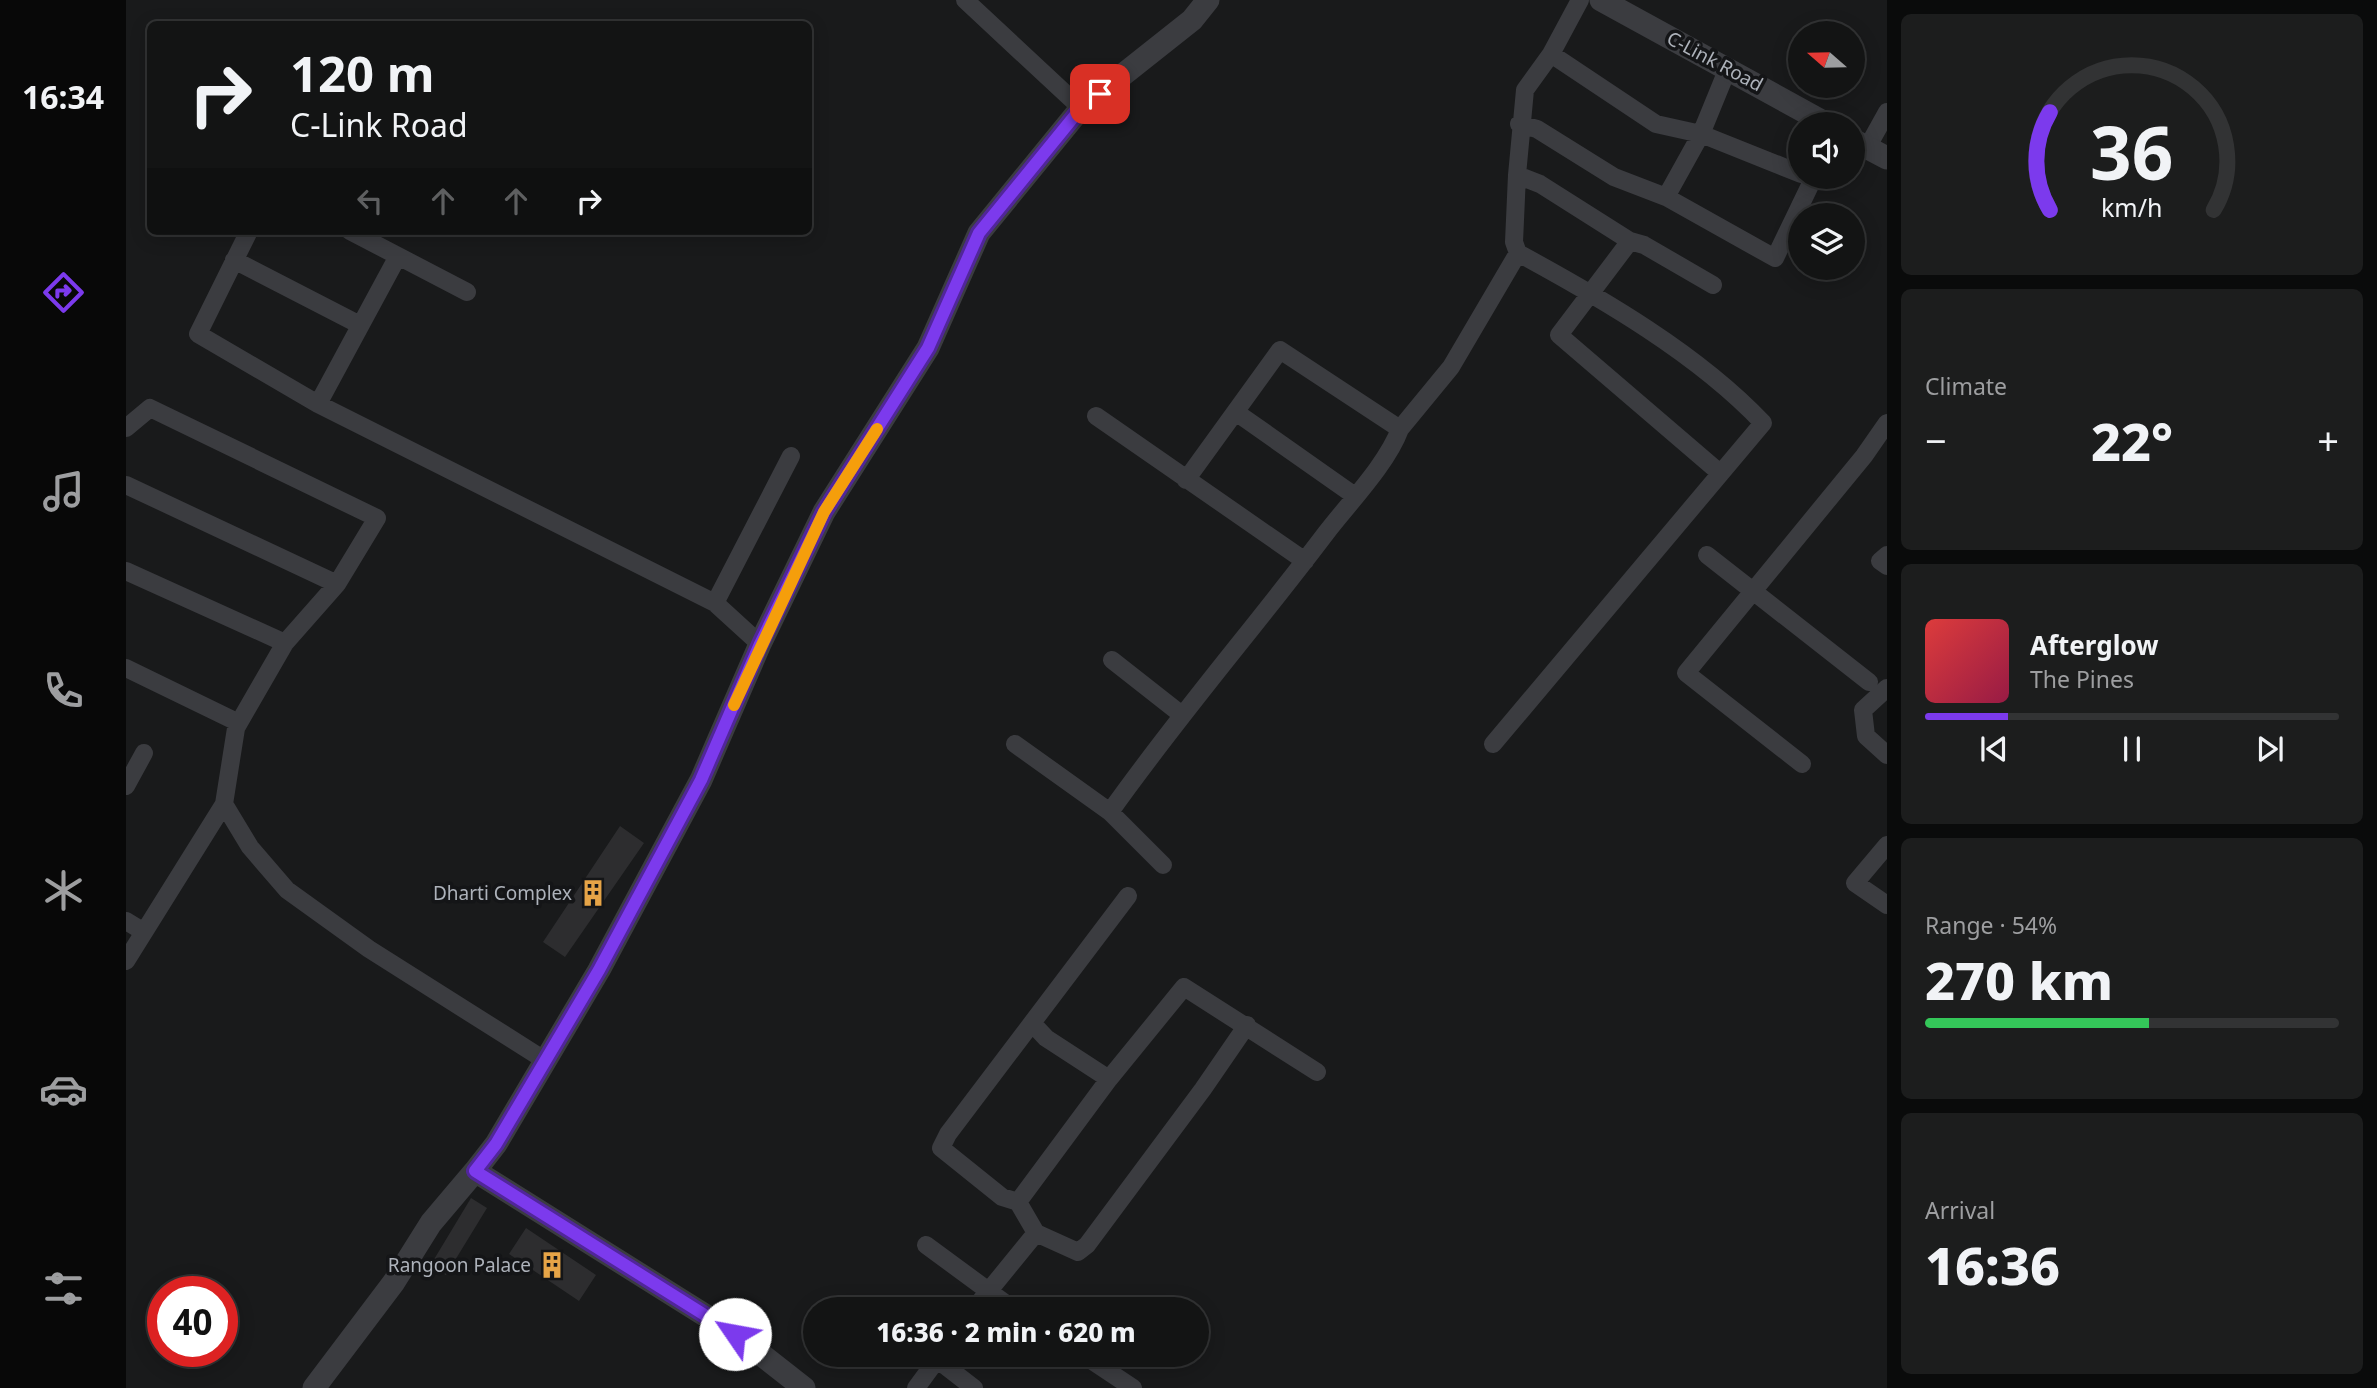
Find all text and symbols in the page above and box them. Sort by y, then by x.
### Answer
north arrow [1788,21,1866,98]
map controls [1788,21,1865,280]
street label: C-Link Road [1662,25,1768,97]
text: 120 m [290,40,435,106]
icon: right [175,49,266,140]
pin [1070,64,1130,124]
text: 16:34 [22,75,104,118]
icon: arrive [1081,75,1119,113]
text: C-Link Road [290,103,468,146]
text: 36 [2090,103,2174,202]
button: sound [1788,112,1865,189]
icon: left [351,182,389,220]
icon: ahead [424,182,462,220]
icon: ahead [497,182,535,220]
icon: right [570,182,608,220]
text: km/h [2101,190,2163,224]
button: layers [1788,203,1865,280]
icon: directions [39,268,88,317]
text: Climate [1925,370,2007,402]
text: 22° [2091,405,2173,476]
text: − [1925,414,1947,466]
text: + [2317,414,2339,466]
icon: music [39,467,88,516]
text: Afterglow [2030,627,2158,663]
text: The Pines [2030,663,2134,695]
icon: phone [39,666,88,715]
icon: previous [1975,730,2013,768]
icon: pause [2113,730,2151,768]
icon: next [2251,730,2289,768]
icon: climate [39,866,88,915]
building icon: Dharti Complex [578,878,608,908]
place label: Dharti Complex [433,880,572,906]
text: Range · 54% [1925,909,2057,941]
text: 270 km [1925,944,2113,1015]
icon: car [39,1065,88,1114]
text: Arrival [1925,1194,1995,1226]
text: 16:36 [1925,1229,2060,1300]
building icon: Rangoon Palace [537,1250,567,1280]
place label: Rangoon Palace [388,1252,531,1278]
icon: filters [39,1264,88,1313]
speed limit sign: 40 [147,1276,238,1367]
position arrow [698,1297,772,1371]
text: 16:36 · 2 min · 620 m [876,1314,1136,1350]

